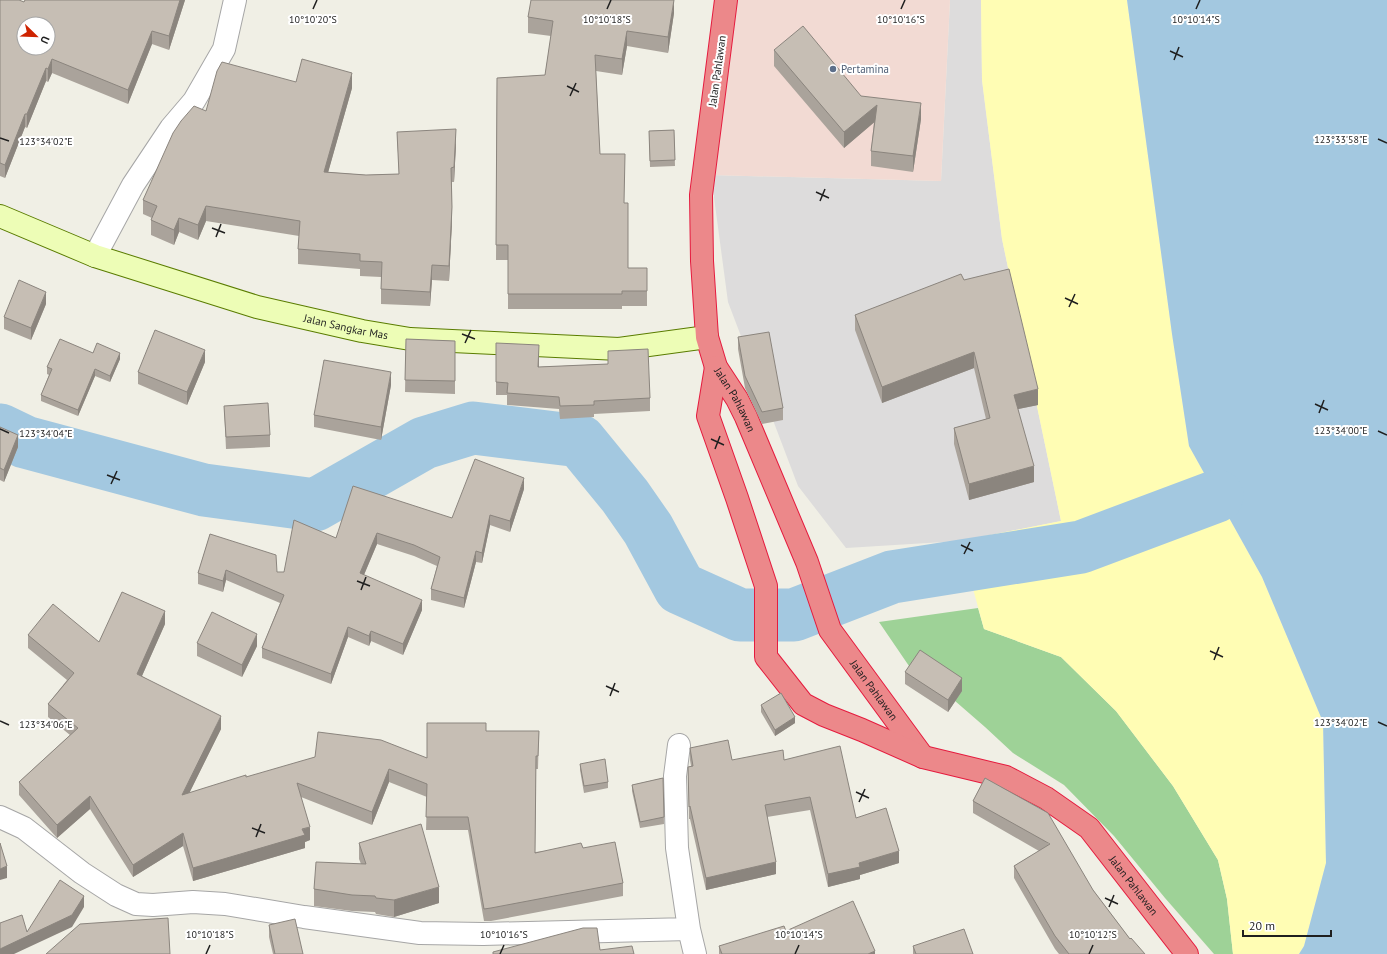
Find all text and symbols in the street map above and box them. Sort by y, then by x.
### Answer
text: 10°10'20"S [289,13,337,26]
text: 10°10'18"S [583,13,631,26]
text: 10°10'16"S [877,13,925,26]
text: 10°10'14"S [1172,13,1220,26]
north arrow [16,16,56,56]
text: U [37,34,53,46]
street label: Jalan Pahlawan [705,34,729,108]
place label: Pertamina [841,62,889,76]
marker: Pertamina [828,64,838,74]
text: 123°33'58"E [1314,133,1368,146]
text: 123°34'02"E [19,135,73,148]
street label: Jalan Sangkar Mas [301,311,389,342]
street label: Jalan Pahlawan [711,364,758,434]
text: 123°34'00"E [1314,424,1368,437]
text: 123°34'04"E [19,427,73,440]
street label: Jalan Pahlawan [846,656,901,723]
text: 123°34'02"E [1314,716,1368,729]
text: 123°34'06"E [19,718,73,731]
street label: Jalan Pahlawan [1105,852,1161,918]
scale bar [1243,912,1331,938]
text: 20 m [1249,918,1275,933]
text: 10°10'18"S [186,928,234,941]
text: 10°10'16"S [480,928,528,941]
text: 10°10'14"S [775,928,823,941]
text: 10°10'12"S [1069,928,1117,941]

